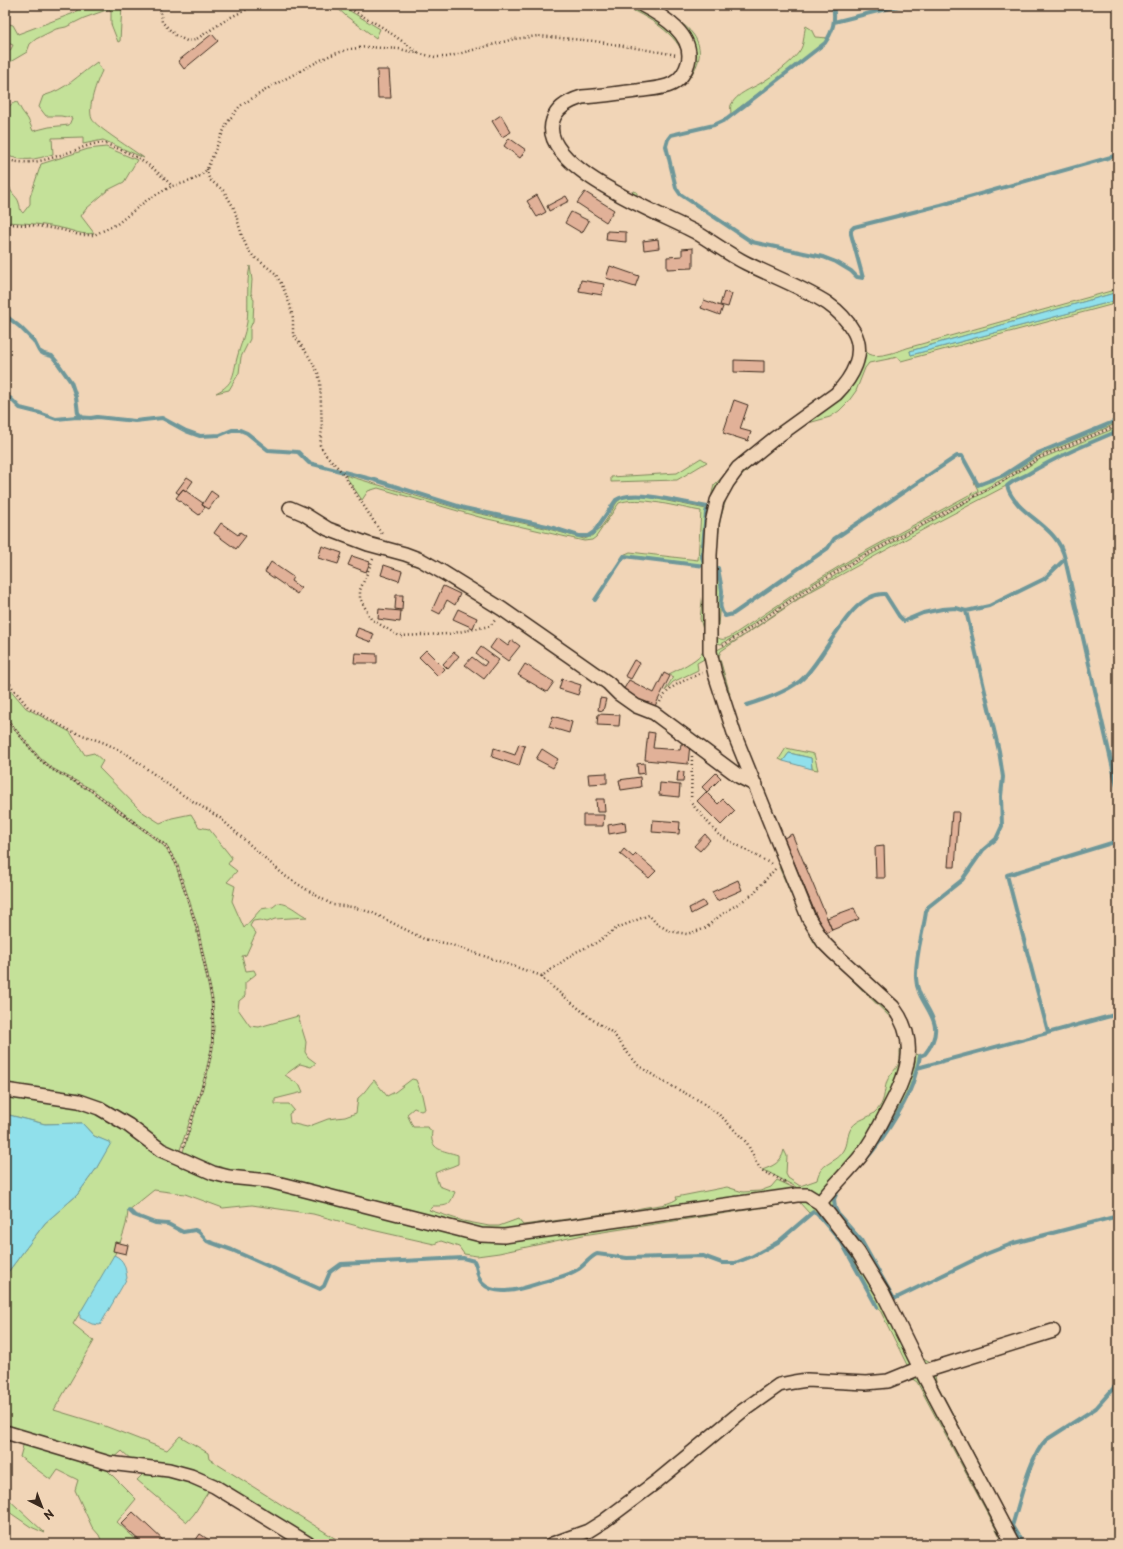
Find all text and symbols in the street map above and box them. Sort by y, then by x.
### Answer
north arrow [22,1487,62,1527]
text: N [40,1506,58,1524]

